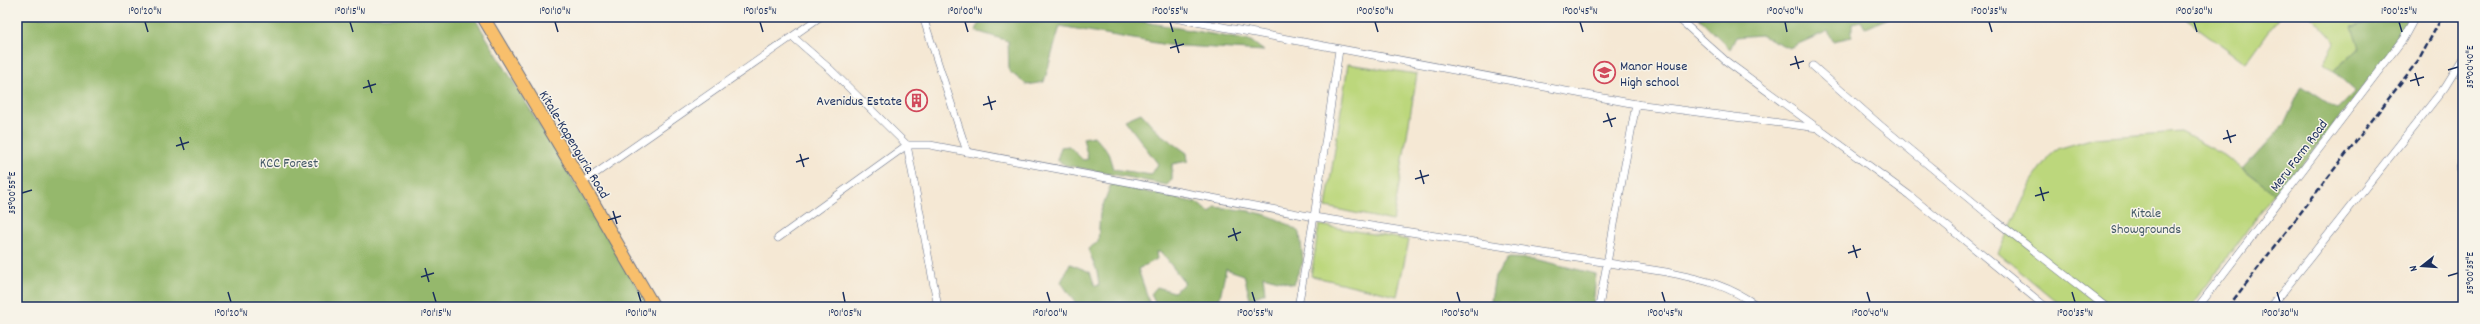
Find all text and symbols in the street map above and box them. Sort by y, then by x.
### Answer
text: 1°01'20"N [128,5,162,19]
text: 1°01'15"N [335,5,365,19]
text: 1°01'10"N [539,5,571,19]
text: 1°01'05"N [743,5,777,19]
text: 1°01'00"N [948,5,982,19]
text: 1°00'55"N [1152,5,1188,19]
text: 1°00'50"N [1357,5,1393,19]
text: 1°00'45"N [1562,5,1598,19]
text: 1°00'40"N [1767,5,1803,19]
text: 1°00'35"N [1971,5,2007,19]
text: 1°00'30"N [2176,5,2212,19]
text: 1°00'25"N [2381,5,2417,19]
text: 35°00'40"E [2464,45,2478,88]
place label: Manor House High school [1620,57,1687,93]
school or university icon: Manor House High school [1591,60,1617,86]
street label: Kitale-Kapenguria Road [533,87,614,203]
building icon: Avenidus Estate [904,87,930,113]
place label: Avenidus Estate [816,92,902,112]
street label: Meru Farm Road [2266,116,2333,196]
park label: KCC Forest [260,154,318,174]
text: 35°00'55"E [6,171,20,214]
park label: Kitale Showgrounds [2111,204,2181,240]
north arrow [2402,246,2442,286]
text: 35°00'35"E [2464,251,2478,294]
text: N [2406,263,2423,273]
text: 1°01'20"N [214,307,248,321]
text: 1°01'15"N [421,307,451,321]
text: 1°01'10"N [625,307,657,321]
text: 1°01'05"N [828,307,862,321]
text: 1°01'00"N [1033,307,1067,321]
text: 1°00'55"N [1237,307,1273,321]
text: 1°00'50"N [1442,307,1478,321]
text: 1°00'45"N [1647,307,1683,321]
text: 1°00'40"N [1852,307,1888,321]
text: 1°00'35"N [2057,307,2093,321]
text: 1°00'30"N [2262,307,2298,321]

